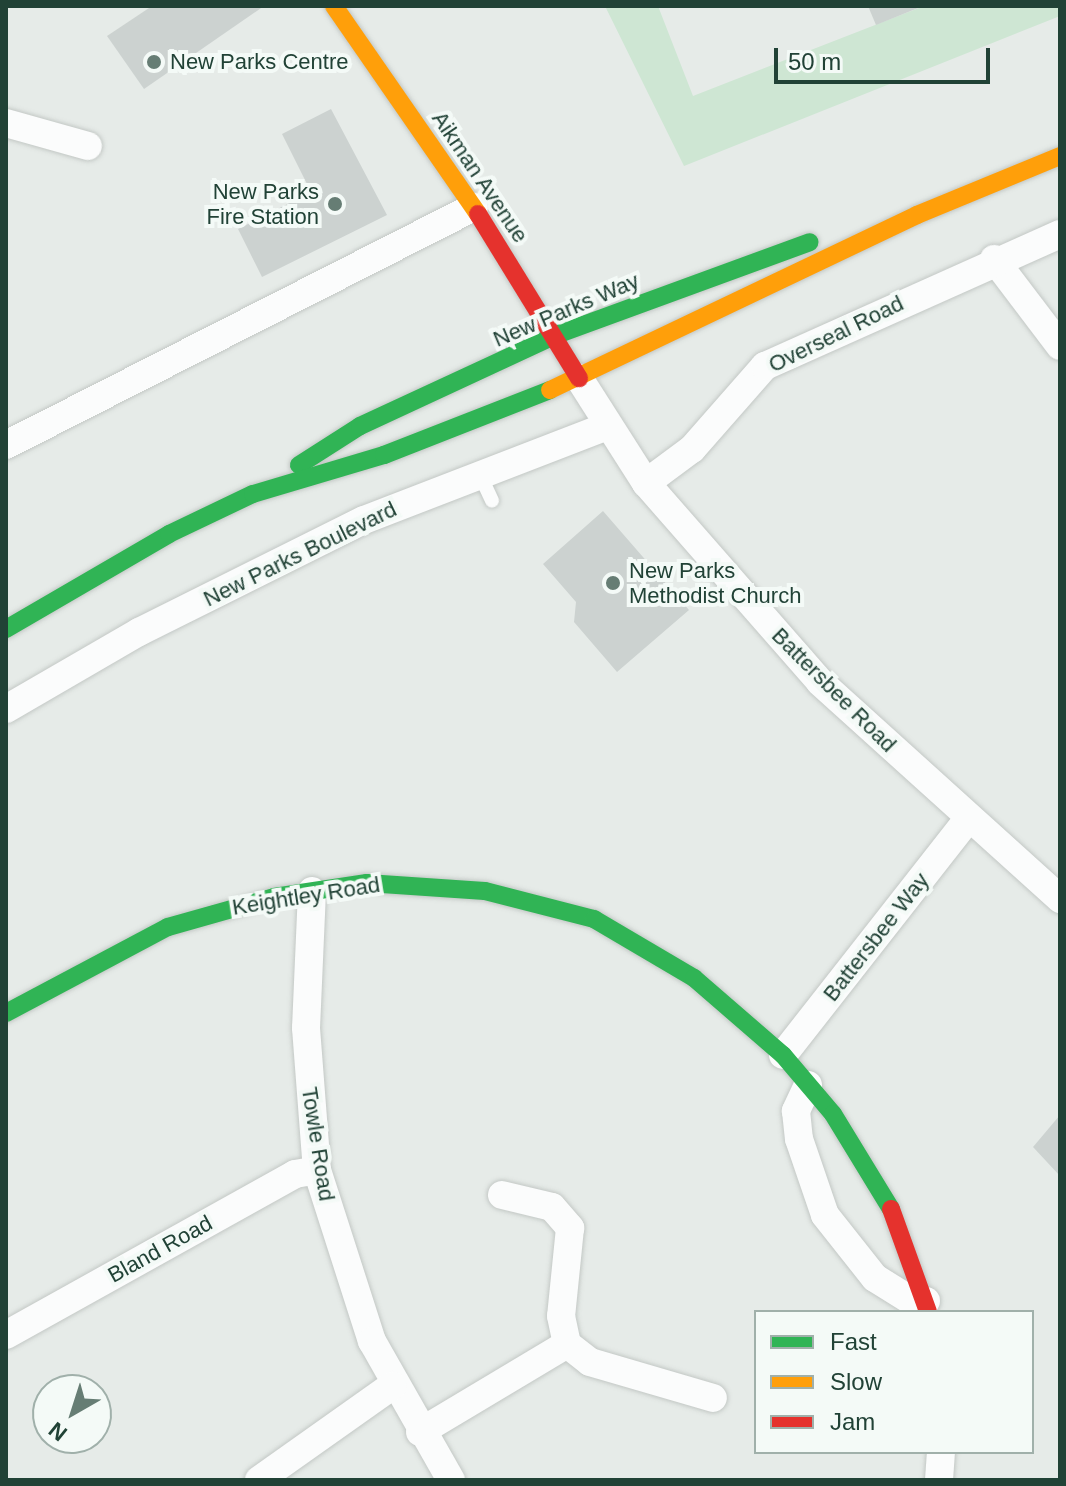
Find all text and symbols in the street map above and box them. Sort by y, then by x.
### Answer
scale bar [778,32,994,82]
text: 50 m [788,48,841,75]
place label: New Parks Centre [170,49,349,75]
marker: New Parks Centre [145,53,163,71]
street label: Aikman Avenue [426,106,534,248]
place label: New Parks Fire Station [207,178,319,230]
marker: New Parks Fire Station [326,195,344,213]
street label: New Parks Way [489,267,643,353]
street label: Overseal Road [764,290,908,378]
street label: New Parks Boulevard [199,496,401,612]
place label: New Parks Methodist Church [629,557,801,608]
marker: New Parks Methodist Church [604,574,622,592]
street label: Battersbee Road [766,622,902,758]
street label: Battersbee Way [818,868,934,1006]
street label: Keightley Road [230,871,382,921]
street label: Towle Road [296,1085,340,1203]
street label: Bland Road [103,1210,217,1288]
legend [754,1310,1034,1454]
text: Fast [830,1328,877,1355]
text: Slow [830,1368,882,1395]
north arrow [32,1374,112,1454]
text: Jam [830,1408,875,1435]
text: N [44,1417,72,1446]

